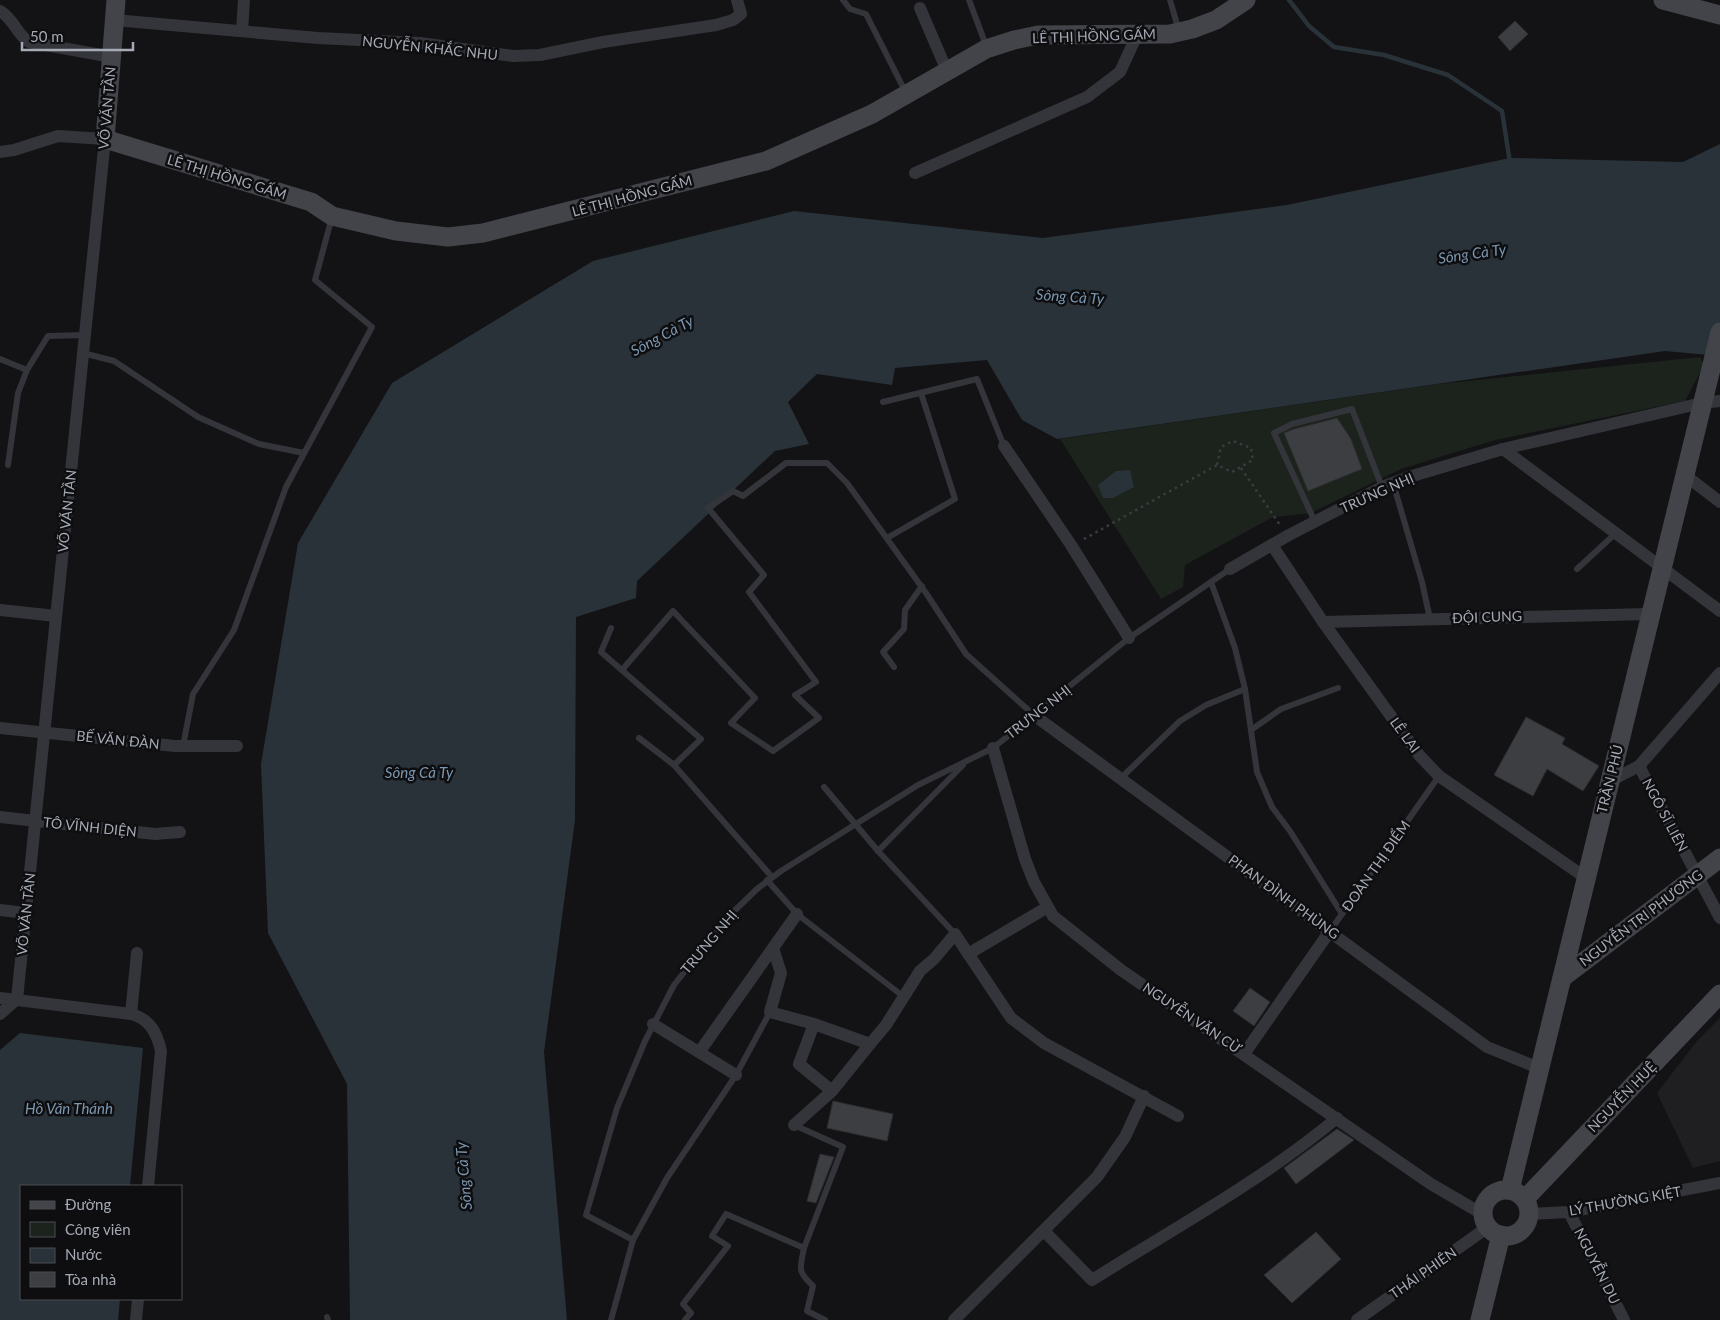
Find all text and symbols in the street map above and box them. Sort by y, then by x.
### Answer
scale bar [22,20,134,52]
street label: LÊ THỊ HỒNG GẤM [1032,25,1156,46]
text: 50 m [30,27,64,45]
street label: NGUYỄN KHẮC NHU [361,32,499,63]
street label: VÕ VĂN TẦN [94,66,119,150]
street label: LÊ THỊ HỒNG GẤM [165,150,289,203]
street label: LÊ THỊ HỒNG GẤM [570,171,694,220]
water label: Sông Cà Ty [1437,239,1508,267]
water label: Sông Cà Ty [1035,285,1106,307]
water label: Sông Cà Ty [627,311,697,359]
street label: VÕ VĂN TẦN [54,469,79,553]
street label: TRƯNG NHỊ [1337,469,1416,516]
street label: ĐỘI CUNG [1452,607,1522,626]
street label: TRƯNG NHỊ [1002,681,1074,742]
street label: LÊ LAI [1387,714,1424,756]
street label: BẾ VĂN ĐÀN [76,727,160,752]
street label: TRẦN PHÚ [1593,743,1626,815]
water label: Sông Cà Ty [385,763,454,781]
street label: NGÔ SĨ LIÊN [1639,775,1692,854]
street label: TÔ VĨNH DIỆN [43,813,138,840]
street label: ĐOÀN THỊ ĐIỂM [1338,817,1413,915]
street label: PHAN ĐÌNH PHÙNG [1226,851,1343,943]
street label: NGUYỄN TRI PHƯƠNG [1576,866,1706,970]
street label: VÕ VĂN TẦN [13,872,38,956]
street label: TRƯNG NHỊ [677,906,740,977]
street label: NGUYỄN VĂN CỪ [1140,978,1245,1057]
street label: NGUYỄN HUỆ [1584,1058,1659,1135]
water label: Hồ Văn Thánh [25,1099,113,1117]
water label: Sông Cà Ty [451,1140,475,1211]
street label: LÝ THƯỜNG KIỆT [1567,1182,1683,1219]
legend [20,1185,182,1300]
text: Đường [65,1195,111,1213]
text: Công viên [65,1220,131,1238]
street label: NGUYỄN DU [1571,1225,1624,1307]
street label: THÁI PHIÊN [1386,1243,1459,1302]
text: Nước [65,1245,102,1263]
text: Tòa nhà [65,1270,116,1288]

